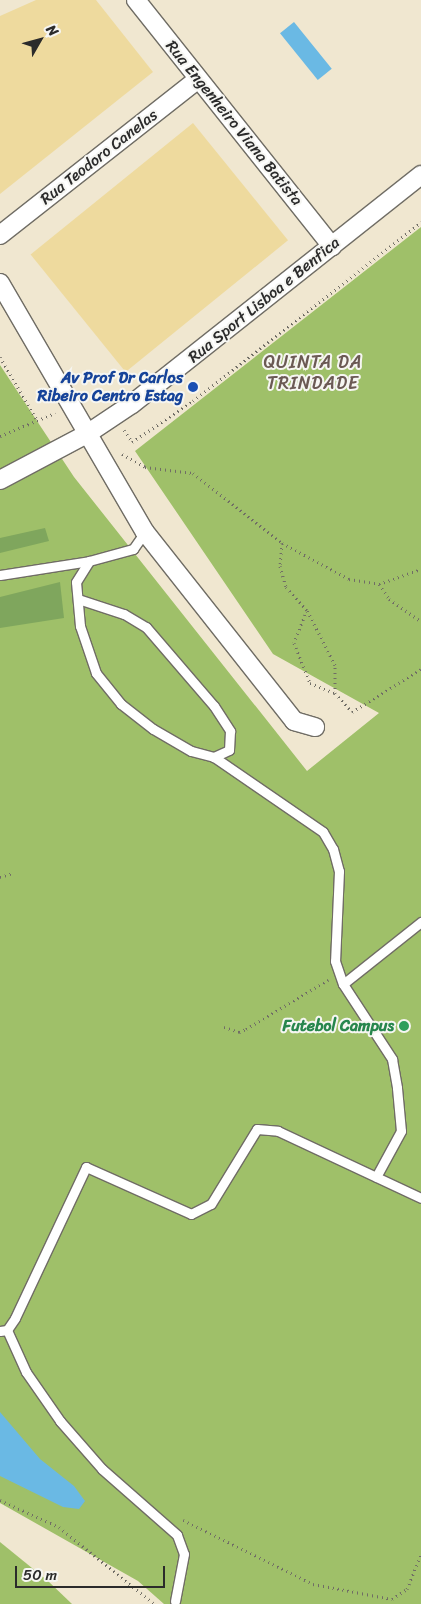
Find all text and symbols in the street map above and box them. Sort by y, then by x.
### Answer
north arrow [15,15,65,65]
text: N [39,19,65,42]
street label: Rua Engenheiro Viana Batista [161,37,307,209]
street label: Rua Teodoro Canelas [37,105,161,209]
street label: Rua Sport Lisboa e Benfica [184,233,344,367]
district label: QUINTA DA TRINDADE [264,352,362,394]
place label: Av Prof Dr Carlos Ribeiro Centro Estag [37,368,183,406]
marker: Av Prof Dr Carlos Ribeiro Centro Estag [187,381,199,393]
place label: Futebol Campus [282,1016,394,1036]
marker: Futebol Campus [398,1020,410,1032]
scale bar [18,1556,168,1588]
text: 50 m [23,1562,57,1588]

